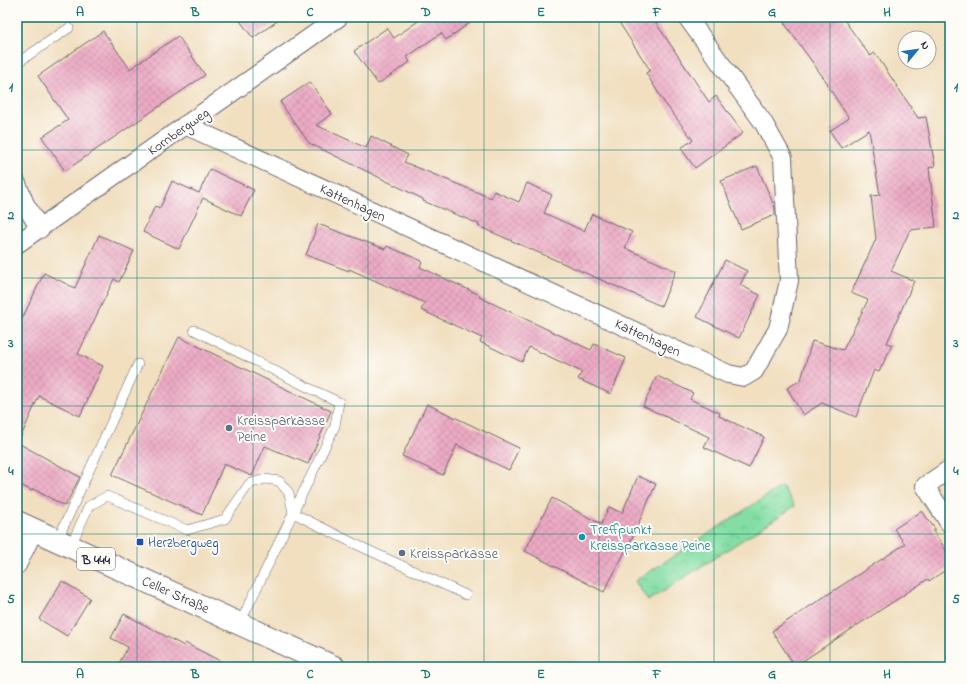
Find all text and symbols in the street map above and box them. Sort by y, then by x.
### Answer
text: A [76,3,84,22]
text: B [190,3,200,22]
text: C [306,3,314,22]
text: D [420,3,431,22]
text: E [537,3,545,22]
text: F [652,3,662,22]
text: G [768,3,776,22]
text: H [883,3,891,22]
north arrow [897,30,937,70]
text: N [916,39,934,53]
text: 1 [9,78,14,97]
text: 1 [954,78,959,97]
street label: Kornbergweg [144,103,215,162]
street label: Kattenhagen [316,179,389,229]
text: 2 [7,206,15,225]
text: 2 [952,206,960,225]
street label: Kattenhagen [611,314,684,364]
text: 3 [7,334,14,353]
text: 3 [952,334,959,353]
place label: Kreissparkasse Peine [237,411,326,448]
marker: Kreissparkasse Peine [224,423,234,433]
text: 4 [7,462,14,481]
text: 4 [952,462,959,481]
place label: Treffpunkt Kreissparkasse Peine [590,520,711,557]
marker: Treffpunkt Kreissparkasse Peine [577,532,587,542]
place label: Herzbergweg [148,533,219,555]
marker: Herzbergweg [135,537,145,547]
place label: Kreissparkasse [410,544,499,565]
road number: B 444 [77,548,115,570]
marker: Kreissparkasse [397,548,407,558]
street label: Celler Straße [138,571,213,620]
text: 5 [7,590,15,609]
text: 5 [952,590,960,609]
text: A [76,665,84,684]
text: B [190,665,200,684]
text: C [306,665,314,684]
text: D [420,665,431,684]
text: E [537,665,545,684]
text: F [652,665,662,684]
text: G [768,665,776,684]
text: H [883,665,891,684]

